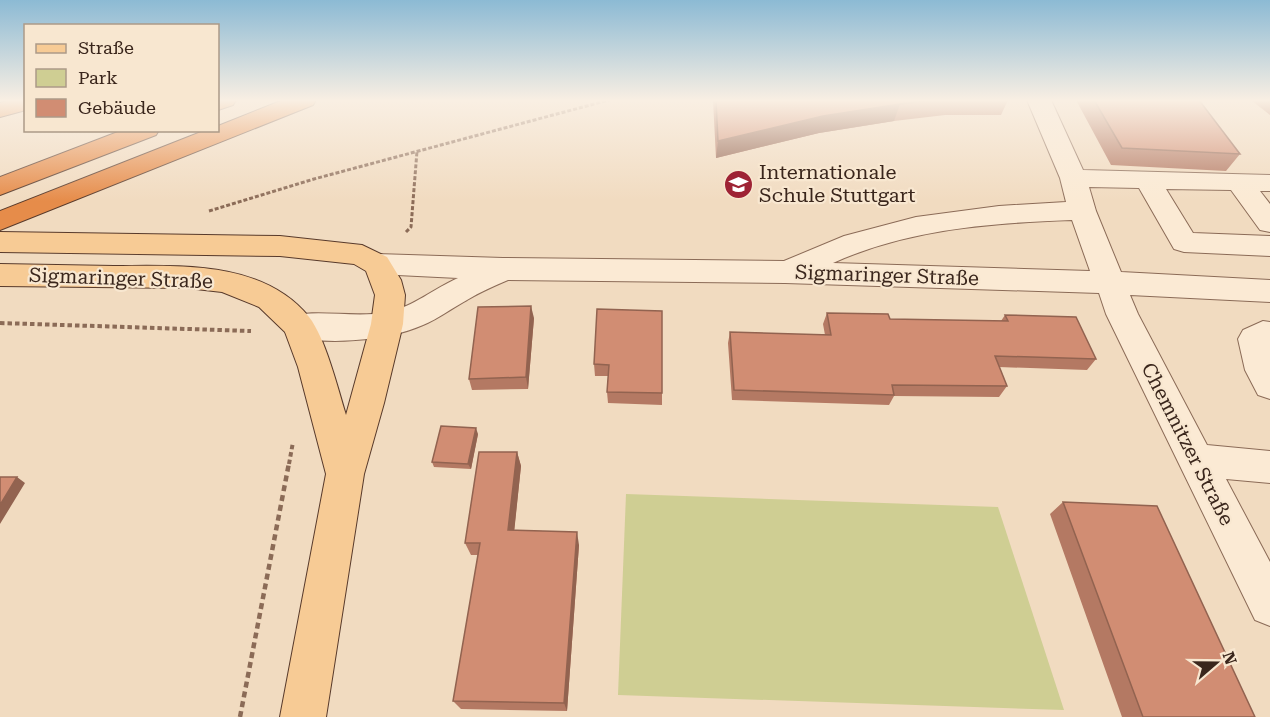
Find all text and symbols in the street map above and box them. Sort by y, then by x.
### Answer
legend [24,24,219,132]
text: Straße [78,37,134,58]
text: Park [78,67,118,88]
text: Gebäude [78,97,156,118]
place label: Internationale Schule Stuttgart [759,160,916,207]
school or university icon: Internationale Schule Stuttgart [722,168,754,200]
street label: Sigmaringer Straße [795,260,979,290]
street label: Sigmaringer Straße [29,263,213,293]
street label: Chemnitzer Straße [1137,359,1239,529]
north arrow [1186,633,1246,693]
text: N [1219,649,1241,667]

